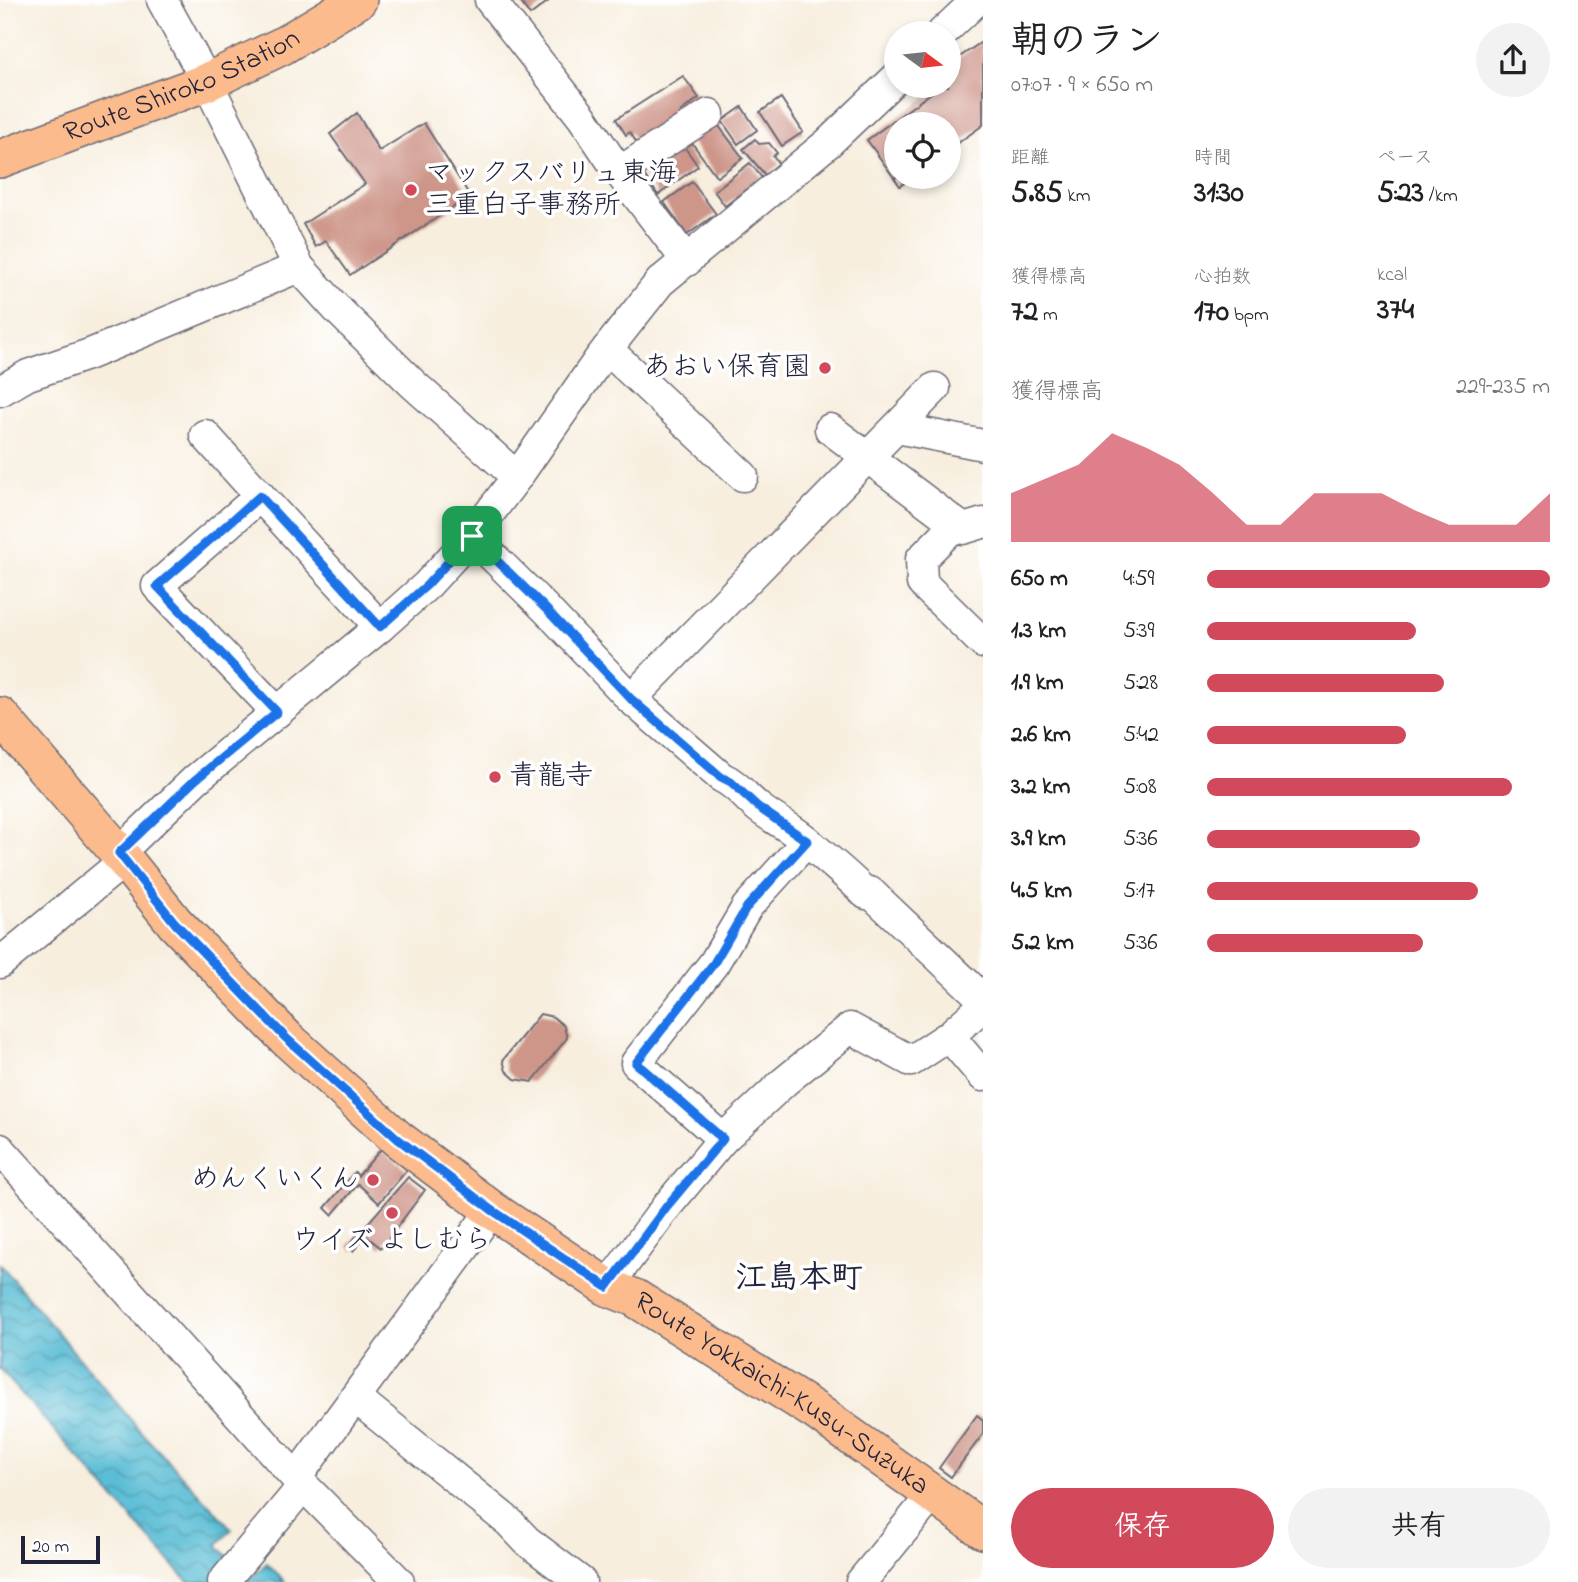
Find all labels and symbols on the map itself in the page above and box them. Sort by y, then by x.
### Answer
street label: Route Shiroko Station [58,19,308,154]
north arrow [884,21,961,98]
place label: マックスバリュ東海 三重白子事務所 [425,154,676,227]
marker: マックスバリュ東海 三重白子事務所 [403,182,419,198]
place label: あおい保育園 [643,348,811,389]
marker: あおい保育園 [817,360,833,376]
pin [442,506,502,566]
place label: 青龍寺 [509,757,593,798]
marker: 青龍寺 [487,769,503,785]
place label: めんくいくん [191,1160,359,1201]
marker: めんくいくん [365,1172,381,1188]
marker: ウイズ よしむら [384,1205,400,1221]
place label: ウイズ よしむら [292,1221,492,1262]
district label: 江島本町 [735,1256,863,1303]
street label: Route Yokkaichi-Kusu-Suzuka [626,1282,937,1506]
scale bar [21,1533,100,1565]

